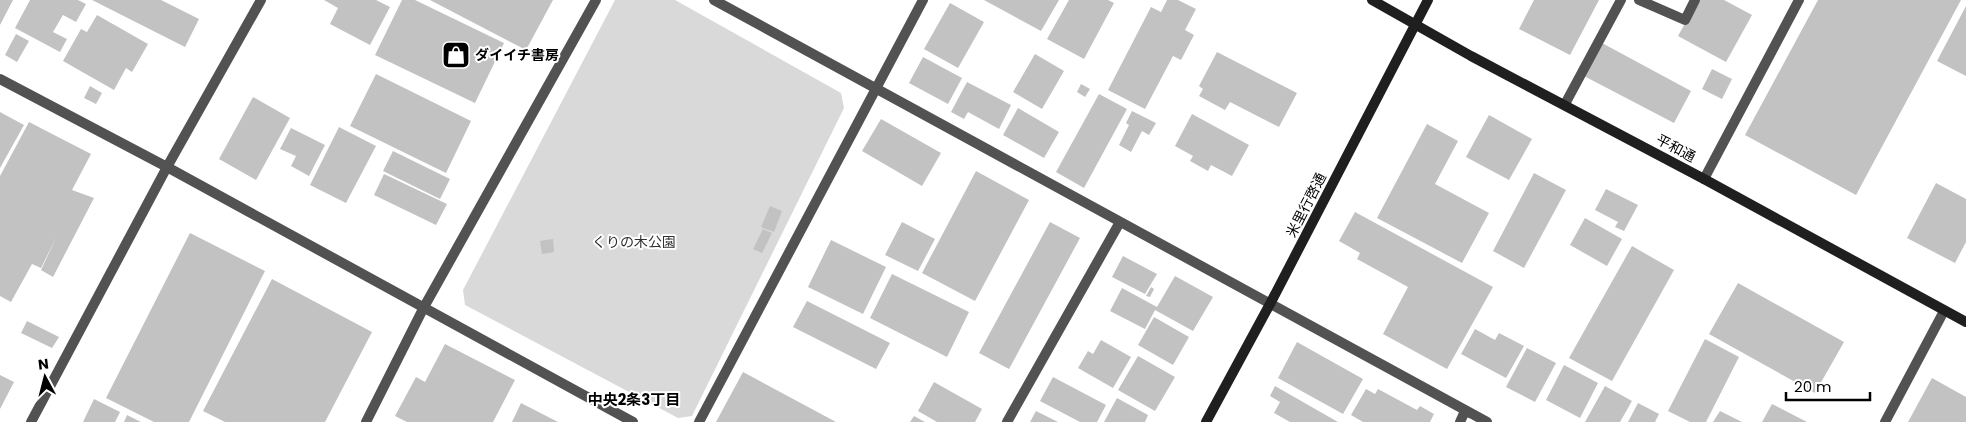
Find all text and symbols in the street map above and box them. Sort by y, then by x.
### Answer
shop icon: ダイイチ書房 [441,40,471,70]
place label: ダイイチ書房 [475,45,559,65]
street label: 平和通 [1653,129,1699,167]
street label: 米里行啓通 [1281,169,1331,241]
park label: くりの木公園 [592,232,676,252]
north arrow [20,352,70,402]
text: N [37,354,50,375]
scale bar [1786,370,1870,402]
text: 20 m [1794,376,1832,397]
district label: 中央2条3丁目 [588,389,680,410]

